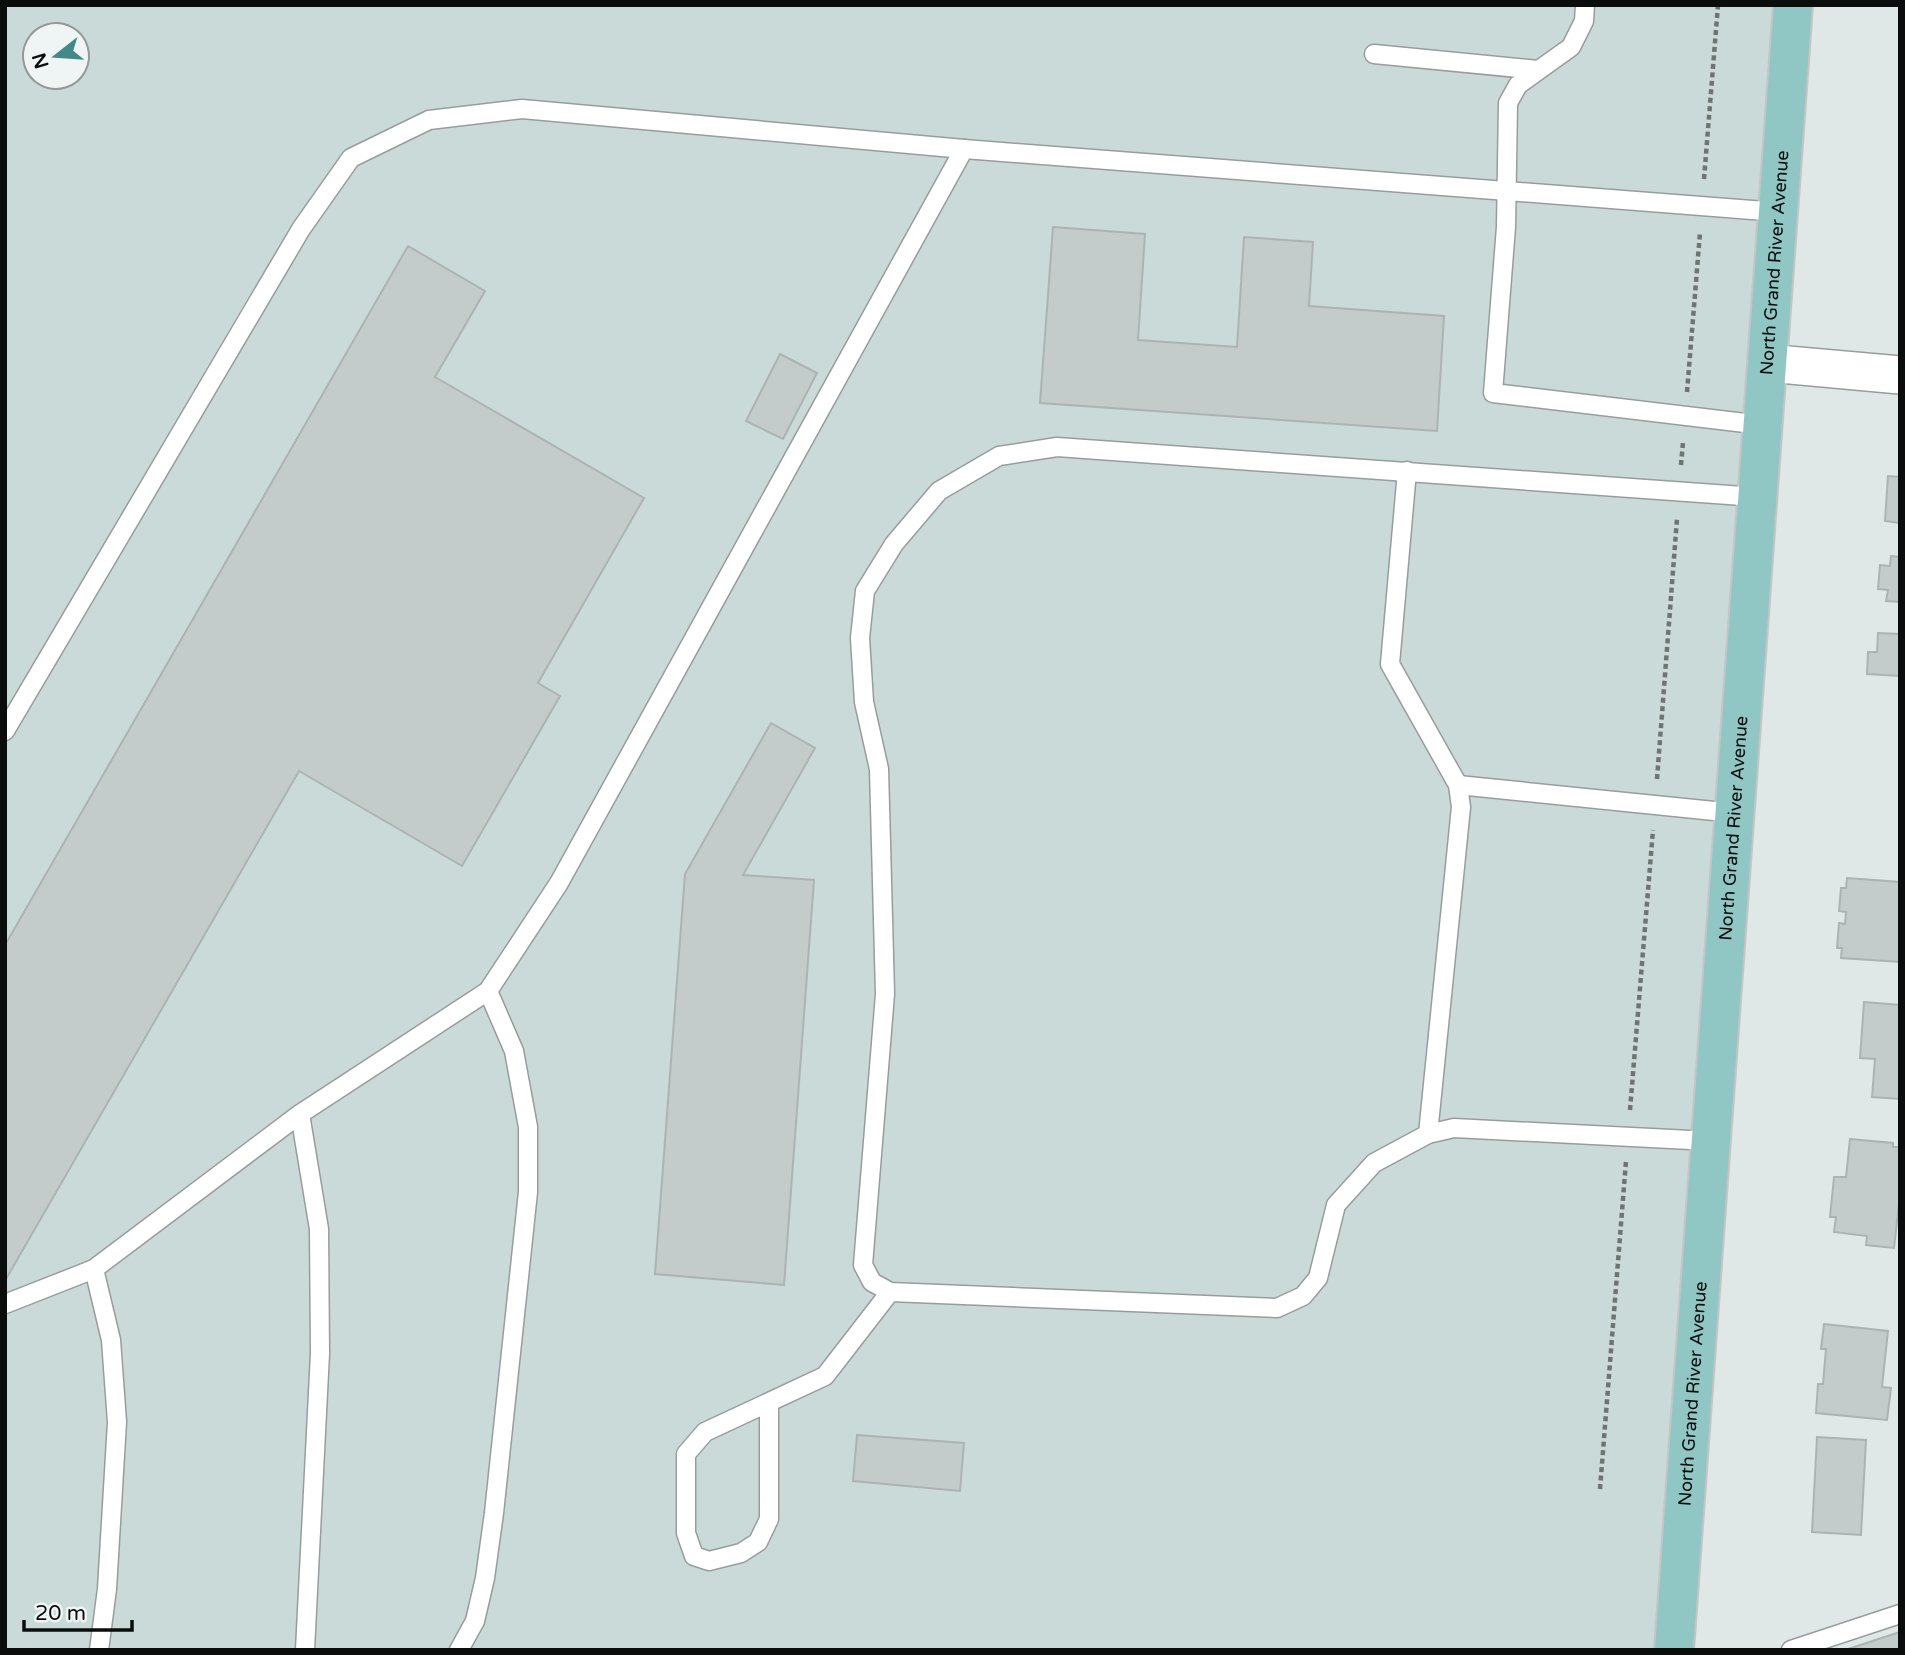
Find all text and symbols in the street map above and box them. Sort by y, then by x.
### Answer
north arrow [21,21,91,91]
text: N [28,50,53,71]
street label: North Grand River Avenue [1755,149,1793,376]
street label: North Grand River Avenue [1714,715,1753,941]
street label: North Grand River Avenue [1673,1281,1712,1507]
scale bar [24,1588,133,1632]
text: 20 m [35,1601,86,1626]

